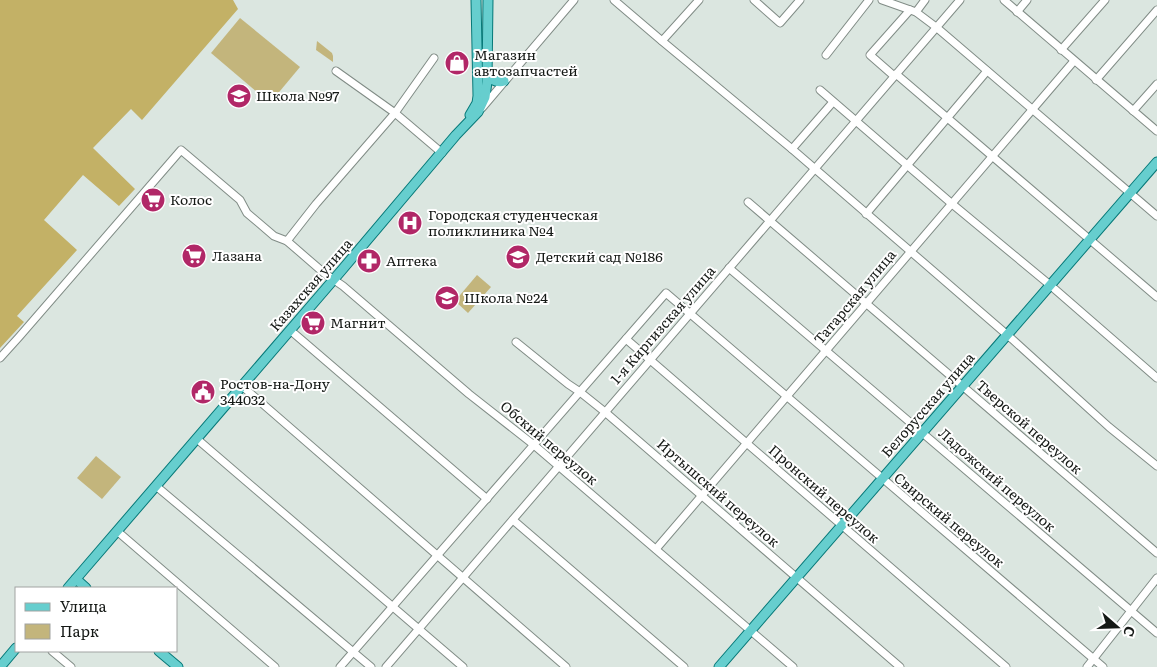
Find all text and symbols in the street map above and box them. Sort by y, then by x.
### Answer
place label: Магазин автозапчастей [474,44,578,80]
shop icon: Магазин автозапчастей [444,50,470,76]
school or university icon: Школа №97 [226,83,252,109]
place label: Школа №97 [256,85,339,105]
supermarket icon: Колос [140,187,166,213]
place label: Колос [170,189,212,209]
place label: Городская студенческая поликлиника №4 [428,204,598,240]
hospital icon: Городская студенческая поликлиника №4 [397,210,423,236]
street label: Казахская улица [264,233,356,335]
supermarket icon: Лазана [181,243,207,269]
school or university icon: Детский сад №186 [505,244,531,270]
street label: Татарская улица [809,244,900,348]
place label: Лазана [212,245,262,265]
place label: Детский сад №186 [536,246,663,266]
pharmacy icon: Аптека [356,248,382,274]
place label: Аптека [386,250,437,270]
street label: 1-я Киргизская улица [605,261,720,388]
school or university icon: Школа №24 [434,285,460,311]
place label: Школа №24 [464,287,548,307]
supermarket icon: Магнит [300,310,326,336]
place label: Магнит [330,312,386,332]
street label: Белорусская улица [876,347,979,461]
place label: Ростов-на-Дону 344032 [220,373,331,409]
street label: Тверской переулок [972,375,1088,478]
public building icon: Ростов-на-Дону 344032 [190,379,216,405]
street label: Обский переулок [497,396,603,489]
street label: Ладожский переулок [935,423,1061,536]
street label: Иртышский переулок [653,433,785,551]
street label: Пронский переулок [765,440,885,547]
street label: Свирский переулок [890,467,1010,572]
legend [15,587,178,652]
text: Улица [60,594,108,617]
north arrow [1092,602,1142,652]
text: Парк [60,619,99,642]
text: С [1119,624,1141,640]

